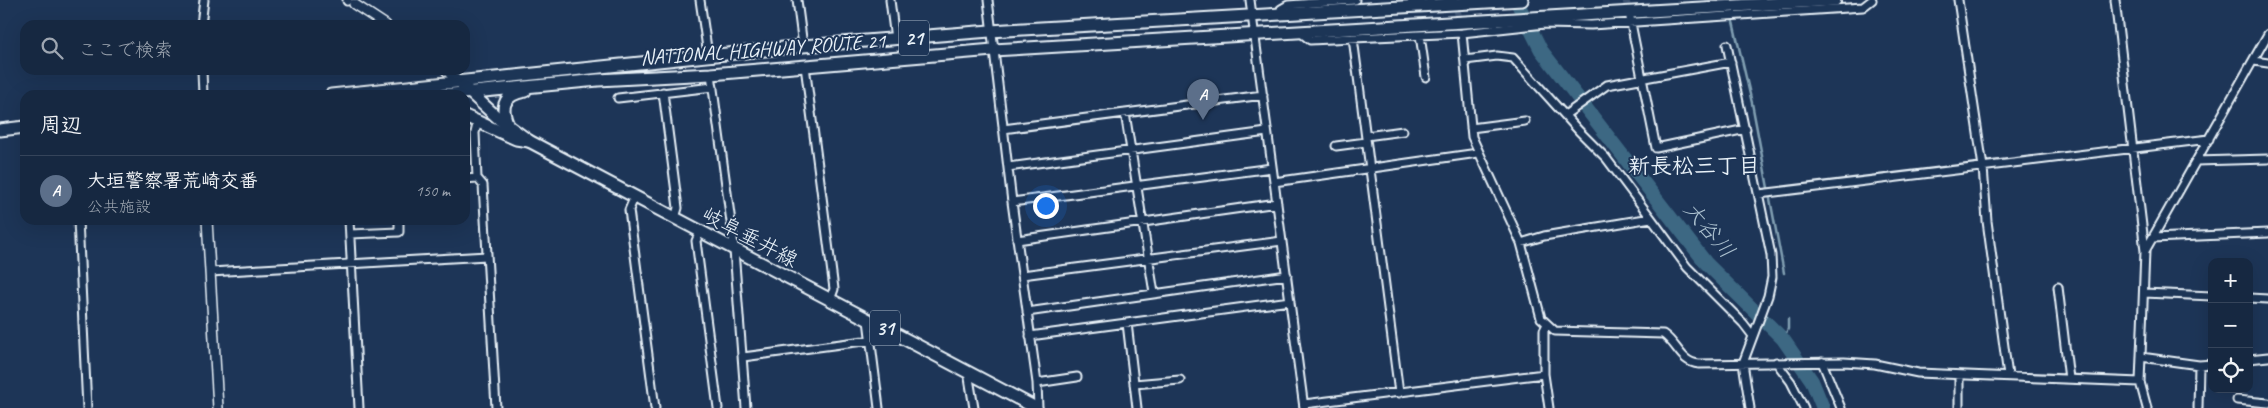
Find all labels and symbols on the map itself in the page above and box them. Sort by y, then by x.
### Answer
road number: 21 [899,20,929,56]
street label: NATIONAL HIGHWAY ROUTE 21 [640,27,888,71]
pin: A [1187,79,1219,120]
district label: 新長松三丁目 [1628,152,1760,180]
your location [1033,193,1059,219]
water label: 大谷川 [1677,196,1741,264]
street label: 岐阜垂井線 [698,201,802,273]
road number: 31 [870,310,900,346]

